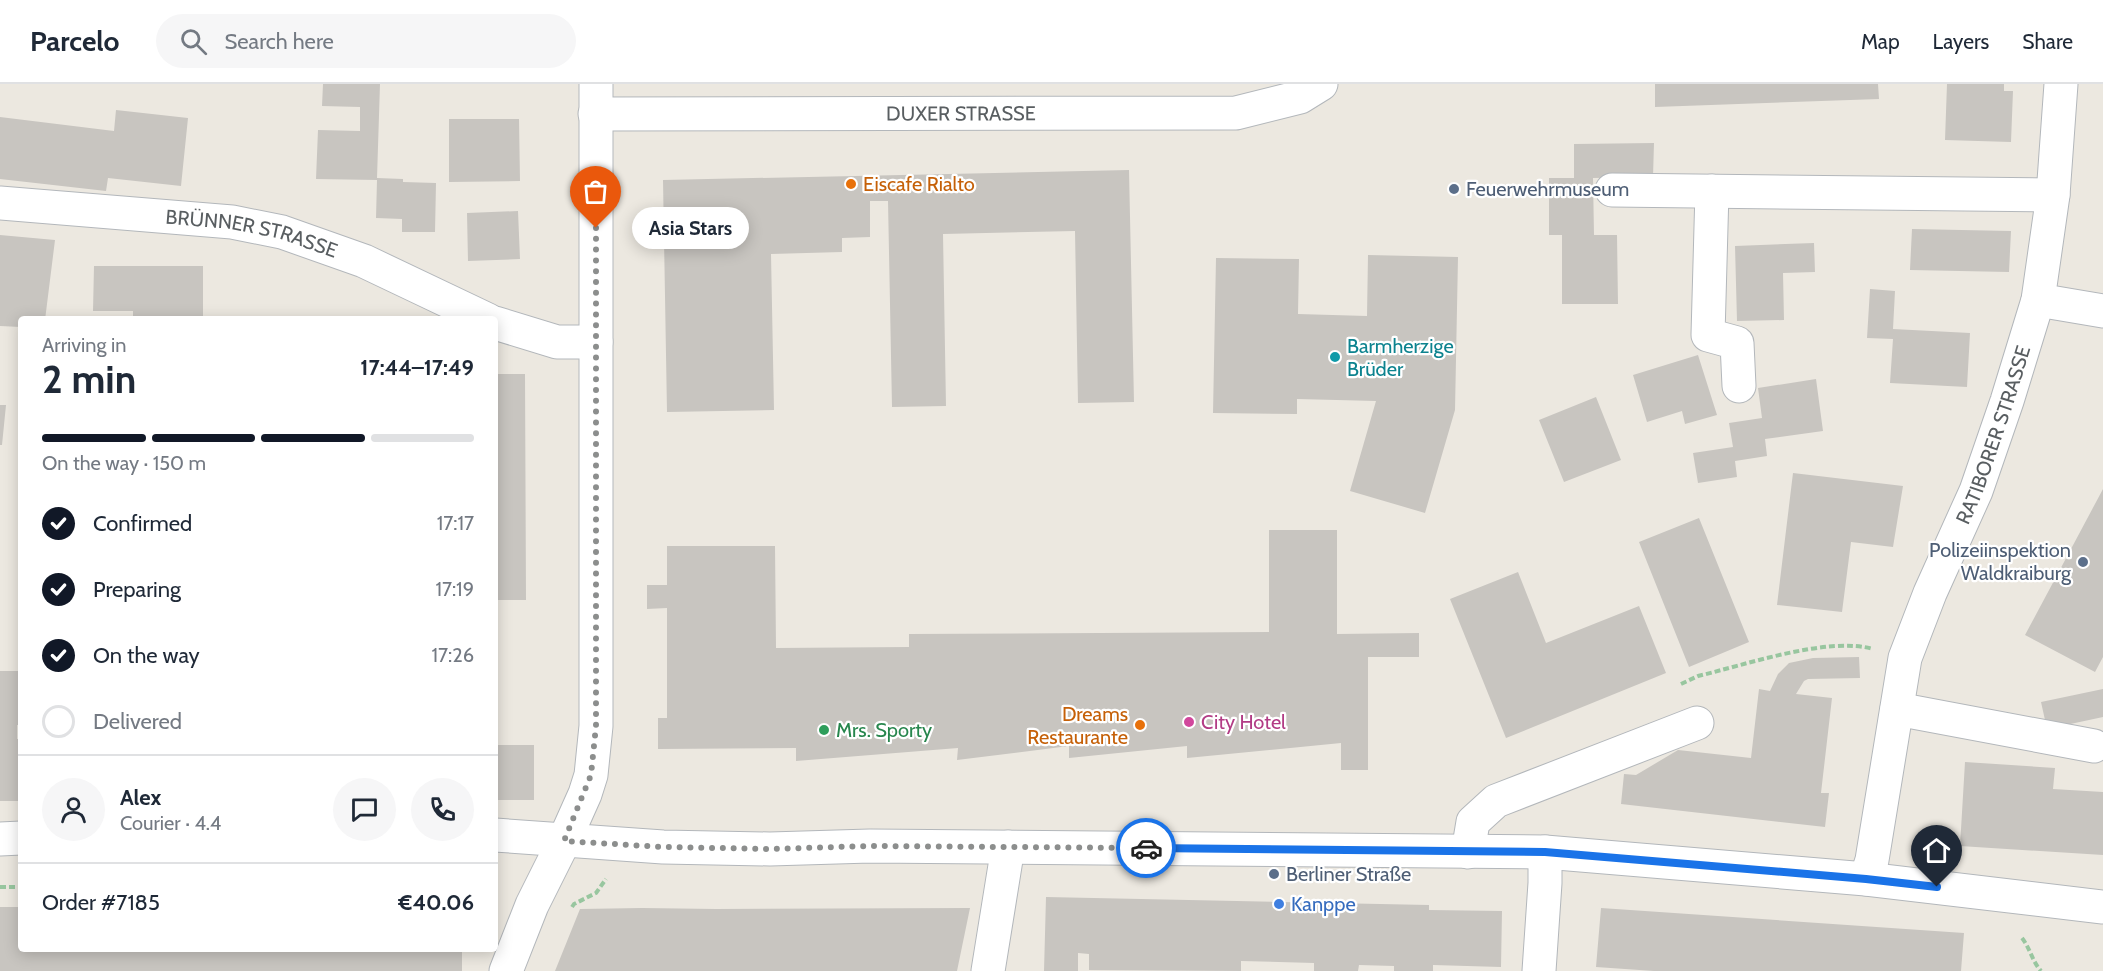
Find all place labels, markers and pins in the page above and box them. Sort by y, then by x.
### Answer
pin [570,166,621,228]
place label: Eiscafe Rialto [863,172,975,196]
marker: Eiscafe Rialto [844,177,858,191]
place label: Feuerwehrmuseum [1466,177,1629,201]
marker: Feuerwehrmuseum [1447,182,1461,196]
callout: Asia Stars [632,207,749,249]
place label: Barmherzige Brüder [1347,334,1454,381]
marker: Barmherzige Brüder [1328,350,1342,364]
place label: Polizeiinspektion Waldkraiburg [1929,538,2072,585]
marker: Polizeiinspektion Waldkraiburg [2076,555,2090,569]
place label: Dreams Restaurante [1027,702,1128,749]
place label: City Hotel [1201,710,1286,734]
marker: City Hotel [1182,715,1196,729]
place label: Mrs. Sporty [836,718,932,742]
marker: Dreams Restaurante [1133,718,1147,732]
marker: Mrs. Sporty [817,723,831,737]
pin [1911,825,1962,887]
place label: Berliner Straße [1286,862,1411,886]
marker: Berliner Straße [1267,867,1281,881]
place label: Kanppe [1291,892,1356,916]
marker: Kanppe [1272,897,1286,911]

